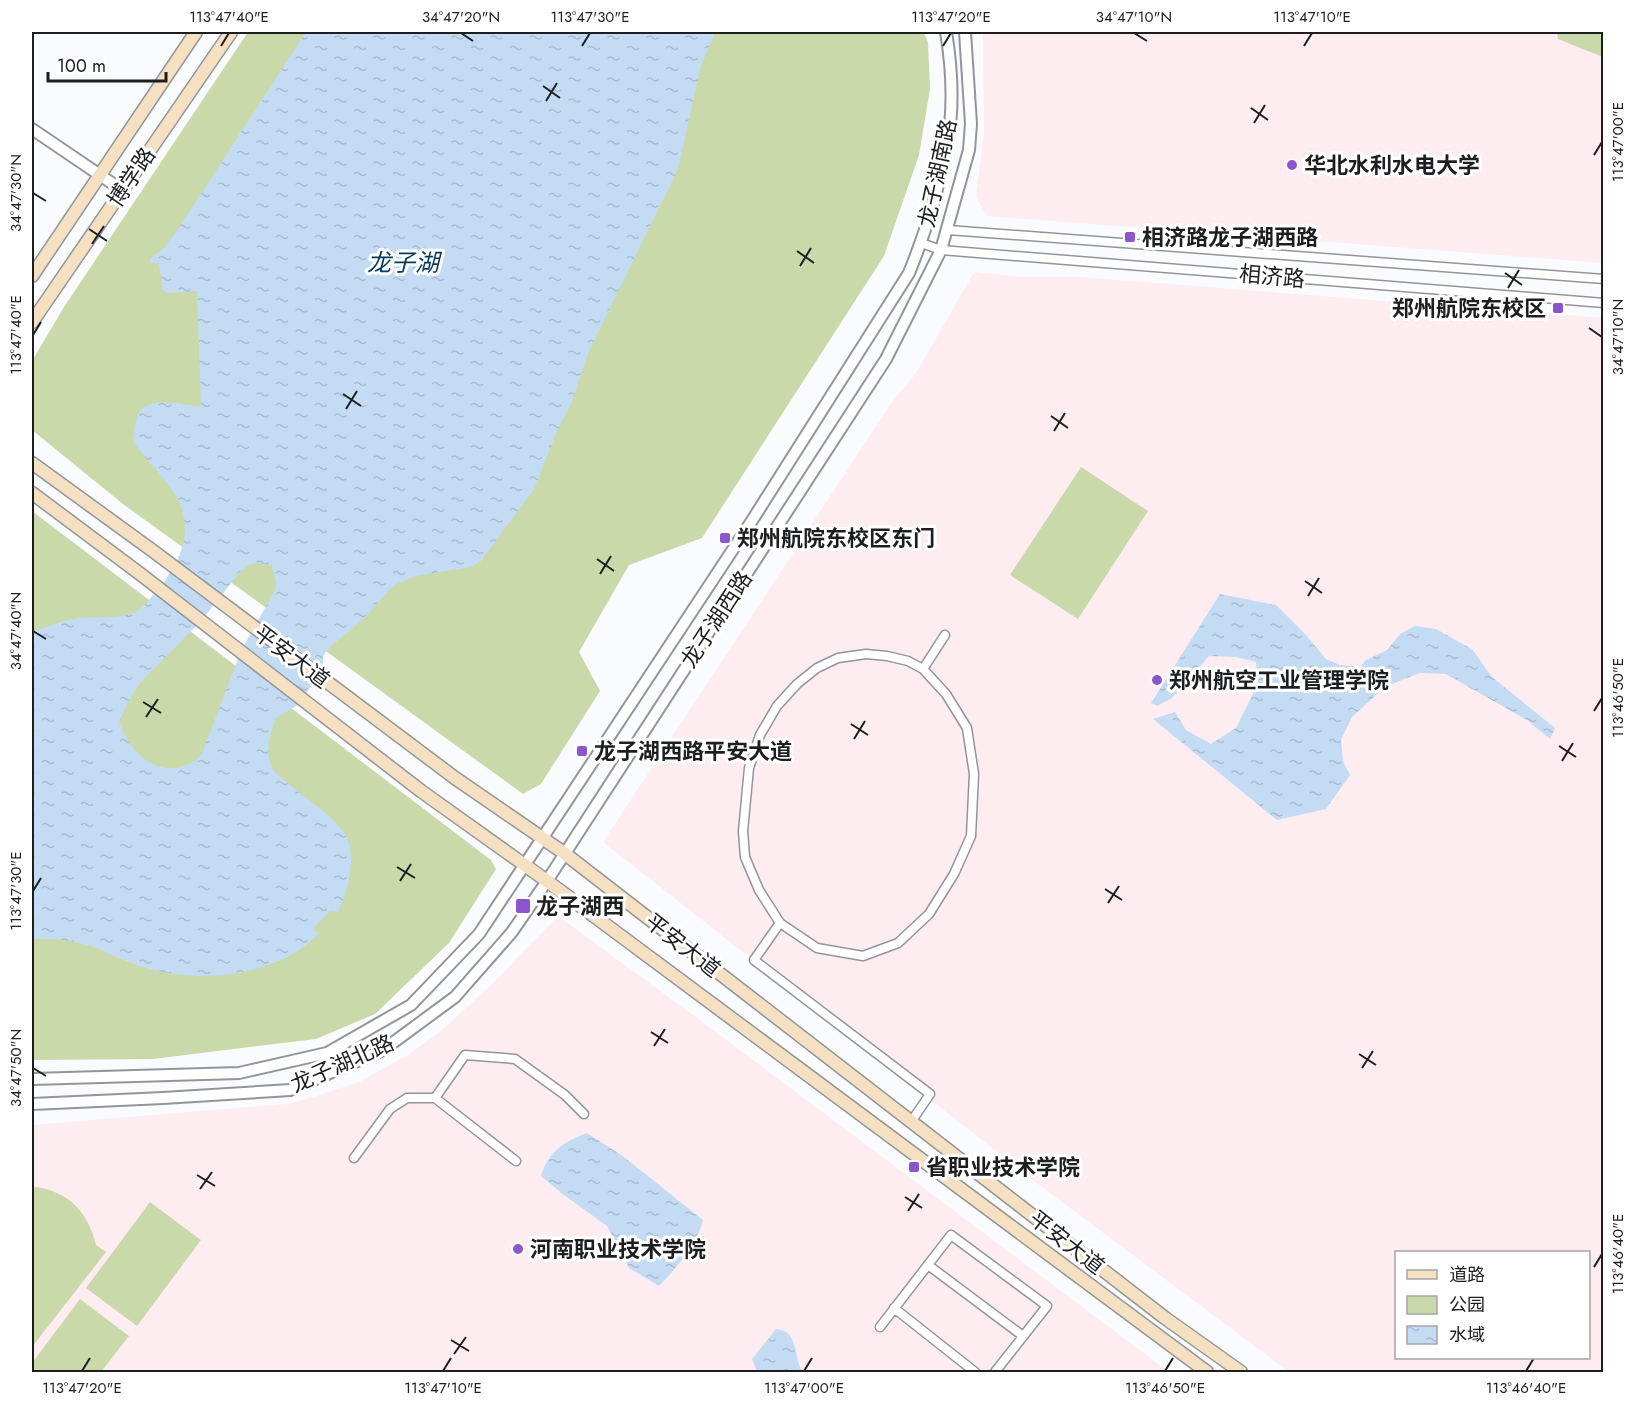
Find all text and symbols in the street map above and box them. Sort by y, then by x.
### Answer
text: 113°47'40"E [189,6,269,28]
text: 34°47'20"N [422,6,500,28]
text: 113°47'30"E [550,6,630,28]
text: 113°47'20"E [911,6,991,28]
text: 34°47'10"N [1096,6,1172,28]
text: 113°47'10"E [1273,6,1351,28]
scale bar [48,45,166,83]
text: 100 m [57,53,106,79]
text: 113°47'00"E [1607,102,1629,182]
street label: 龙子湖南路 [910,116,964,230]
street label: 博学路 [99,141,163,213]
place label: 华北水利水电大学 [1304,149,1480,181]
text: 34°47'30"N [5,154,27,232]
marker: 华北水利水电大学 [1285,158,1299,172]
place label: 相济路龙子湖西路 [1142,221,1318,253]
marker: 相济路龙子湖西路 [1123,230,1137,244]
water label: 龙子湖 [367,245,443,280]
street label: 相济路 [1238,257,1306,295]
place label: 郑州航院东校区 [1392,292,1546,324]
text: 113°47'40"E [5,295,27,375]
text: 34°47'10"N [1607,299,1629,375]
marker: 郑州航院东校区 [1551,301,1565,315]
place label: 郑州航院东校区东门 [737,522,935,554]
marker: 郑州航院东校区东门 [718,531,732,545]
street label: 龙子湖西路 [673,564,759,674]
text: 34°47'40"N [5,592,27,670]
street label: 平安大道 [247,617,337,695]
text: 113°46'50"E [1607,658,1629,738]
place label: 郑州航空工业管理学院 [1169,664,1389,696]
marker: 郑州航空工业管理学院 [1150,673,1164,687]
place label: 龙子湖西路平安大道 [594,735,792,767]
marker: 龙子湖西路平安大道 [575,744,589,758]
text: 113°47'30"E [5,851,27,931]
place label: 龙子湖西 [536,890,624,922]
marker: 龙子湖西 [514,897,532,915]
street label: 平安大道 [638,905,728,985]
street label: 龙子湖北路 [285,1026,399,1100]
text: 34°47'50"N [5,1029,27,1107]
place label: 省职业技术学院 [926,1151,1080,1183]
marker: 省职业技术学院 [907,1160,921,1174]
street label: 平安大道 [1022,1202,1112,1282]
text: 113°46'40"E [1607,1214,1629,1294]
place label: 河南职业技术学院 [530,1233,706,1265]
marker: 河南职业技术学院 [511,1242,525,1256]
legend [1395,1251,1590,1359]
text: 道路 [1449,1262,1485,1288]
text: 公园 [1449,1292,1485,1318]
text: 水域 [1449,1322,1485,1348]
text: 113°47'20"E [42,1377,122,1399]
text: 113°47'10"E [404,1377,482,1399]
text: 113°47'00"E [764,1377,844,1399]
text: 113°46'50"E [1125,1377,1205,1399]
text: 113°46'40"E [1486,1377,1566,1399]

